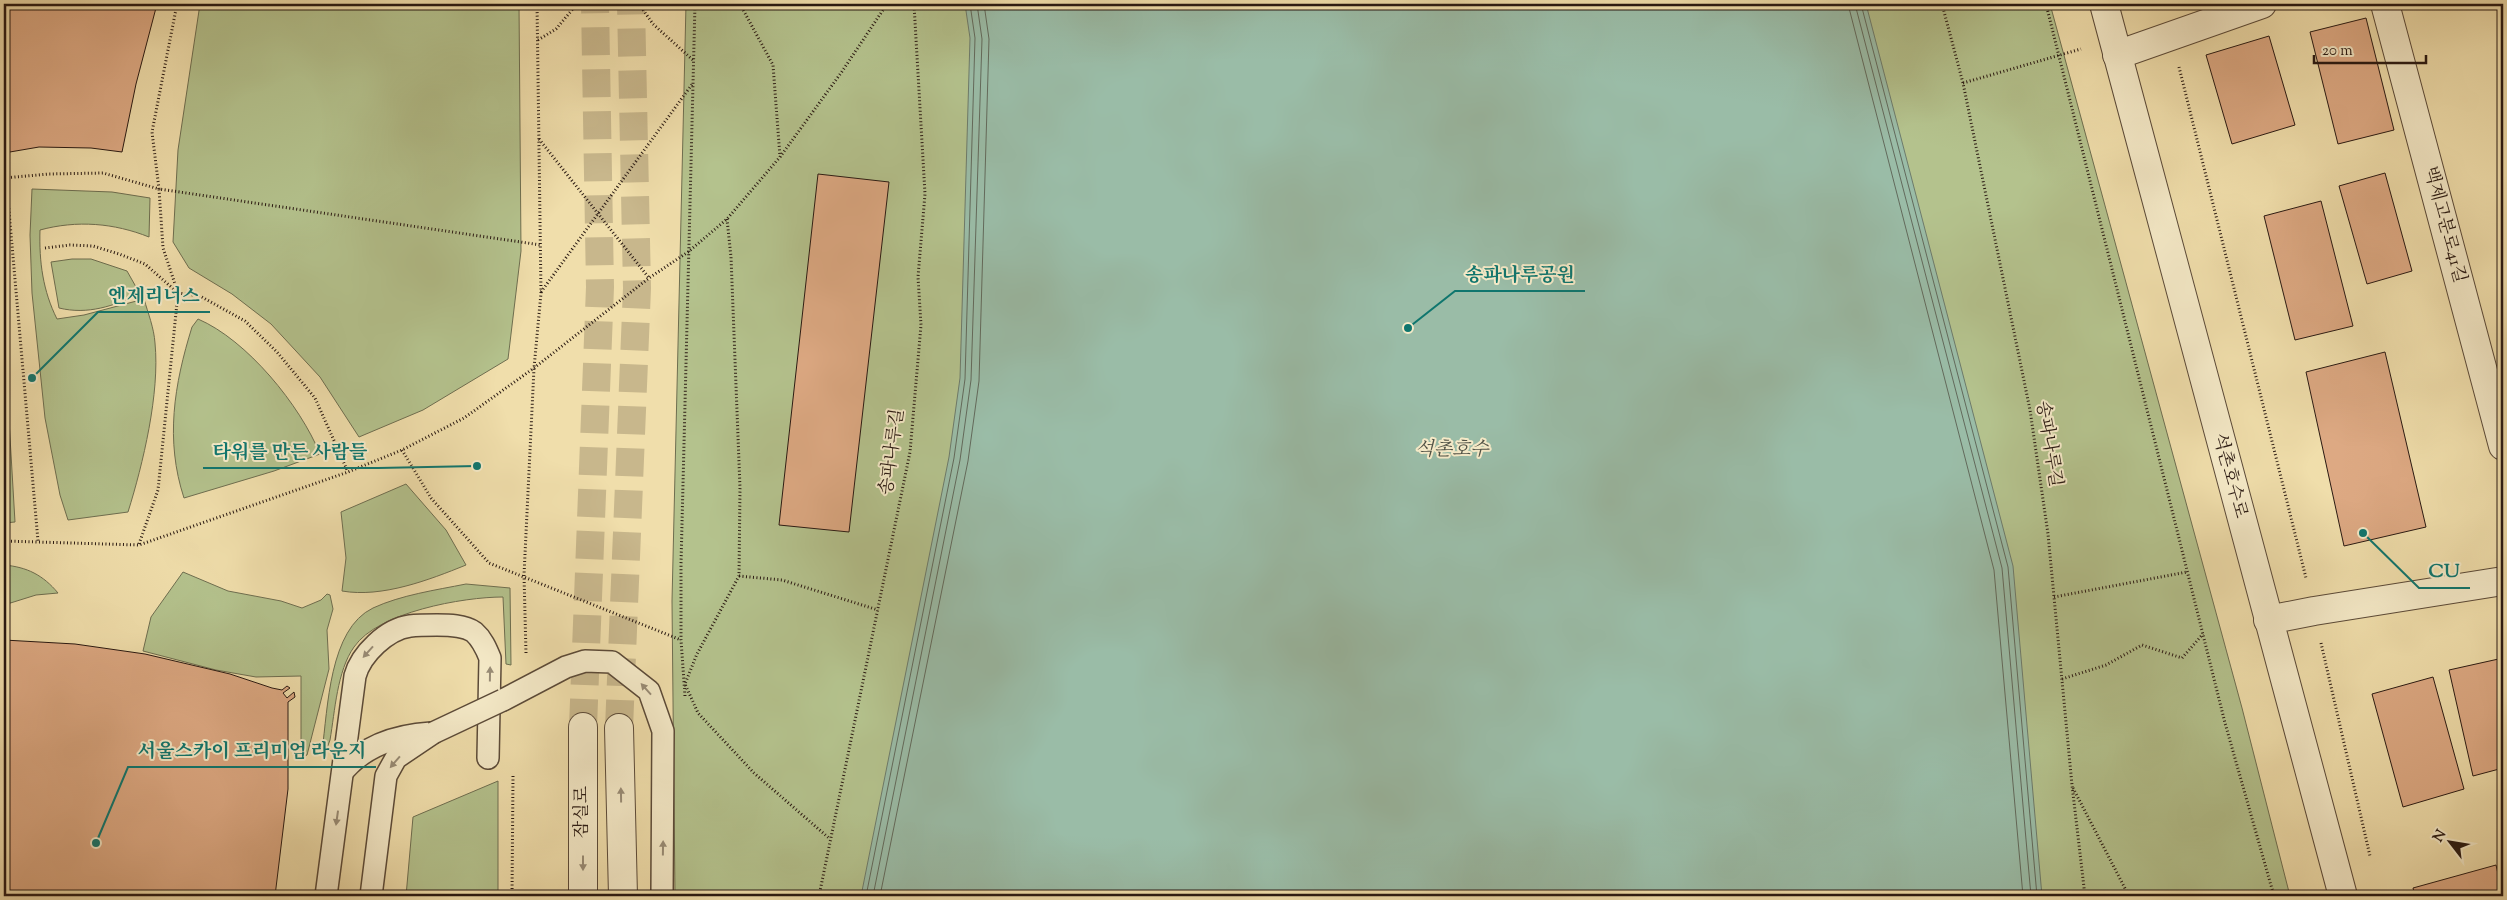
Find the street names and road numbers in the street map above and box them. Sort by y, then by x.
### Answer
street label: 백제고분로41길 [2416,164,2472,286]
street label: 송파나루길 [2028,399,2068,489]
street label: 송파나루길 [874,407,912,497]
street label: 석촌호수로 [2205,431,2253,521]
street label: 잠실로 [570,786,596,838]

